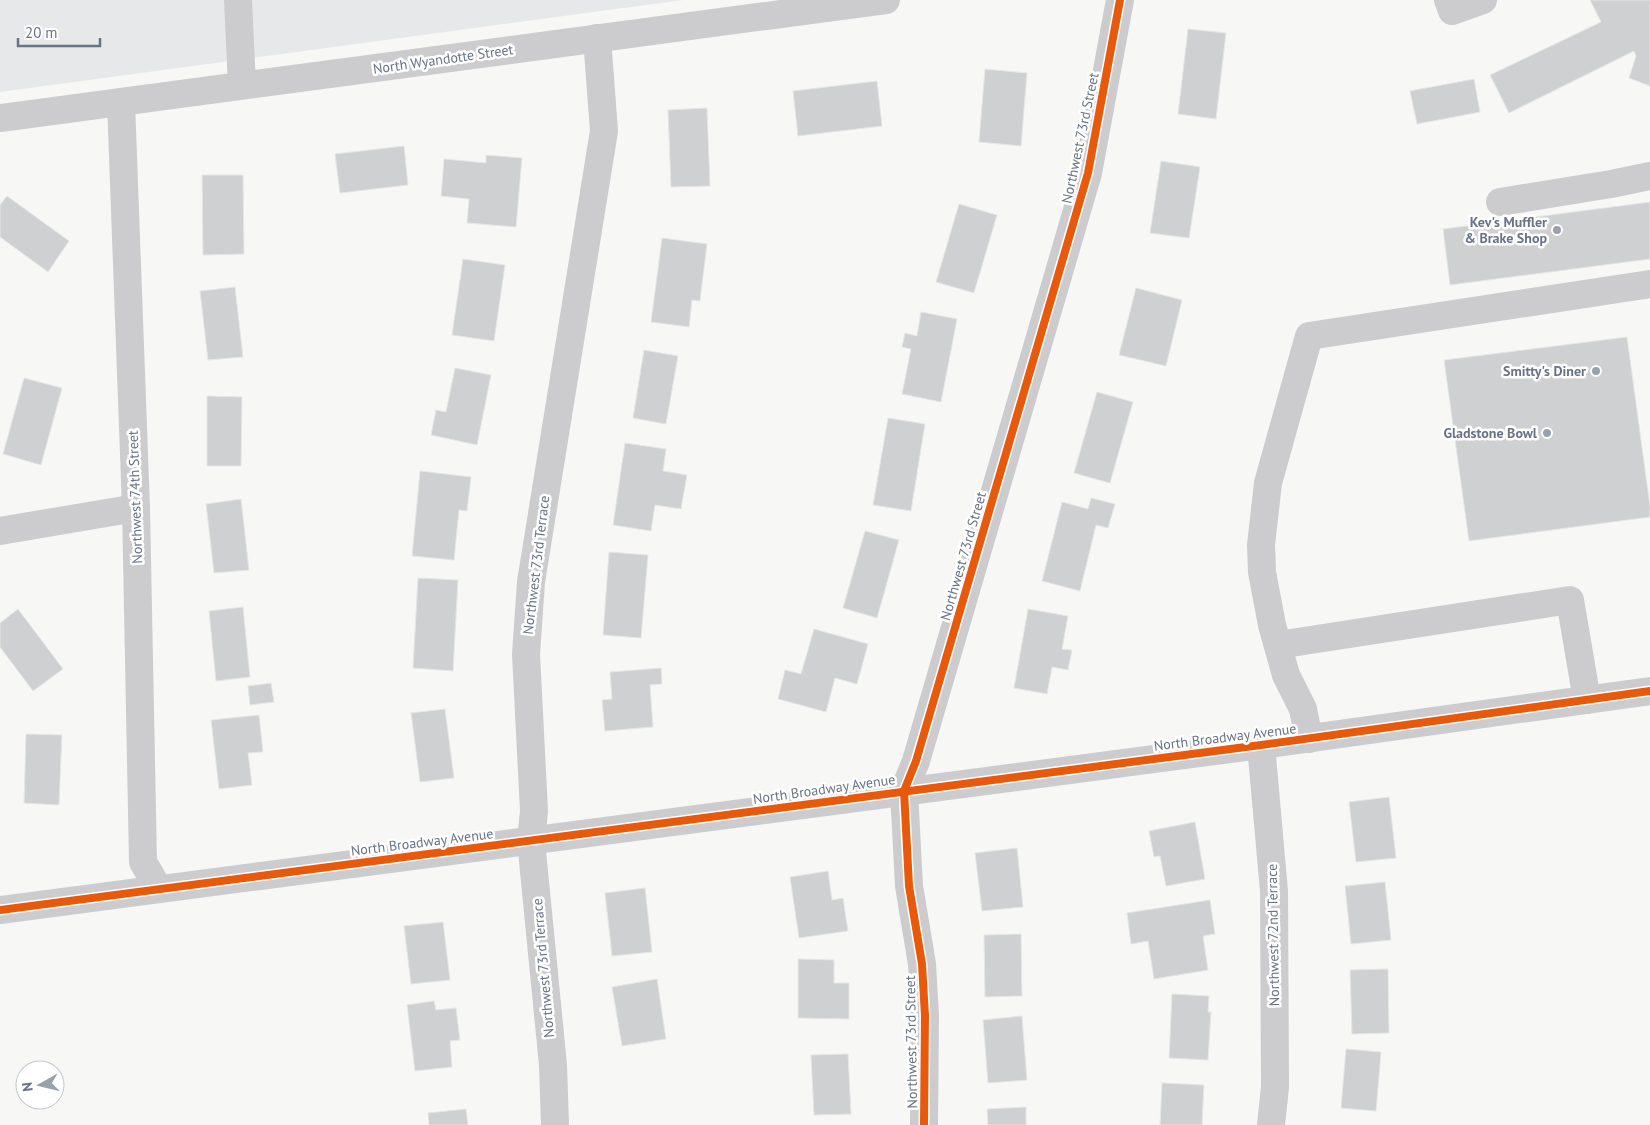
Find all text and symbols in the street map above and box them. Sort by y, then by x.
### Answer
scale bar [18,15,100,47]
text: 20 m [25,23,58,42]
street label: North Wyandotte Street [372,40,515,78]
street label: Northwest 73rd Street [1057,71,1103,205]
place label: Kev's Muffler & Brake Shop [1464,213,1547,247]
marker: Kev's Muffler & Brake Shop [1551,224,1563,236]
place label: Smitty's Diner [1503,362,1586,380]
marker: Smitty's Diner [1590,365,1602,377]
place label: Gladstone Bowl [1443,424,1538,442]
marker: Gladstone Bowl [1541,427,1553,439]
street label: Northwest 74th Street [124,430,146,564]
street label: Northwest 73rd Street [936,489,990,622]
street label: Northwest 73rd Terrace [519,495,553,635]
street label: North Broadway Avenue [1153,719,1297,755]
street label: North Broadway Avenue [752,770,896,808]
street label: North Broadway Avenue [350,824,494,860]
street label: Northwest 72nd Terrace [1263,864,1283,1006]
street label: Northwest 73rd Terrace [528,898,558,1038]
street label: Northwest 73rd Street [901,975,921,1109]
north arrow [15,1060,65,1110]
text: N [18,1081,37,1093]

